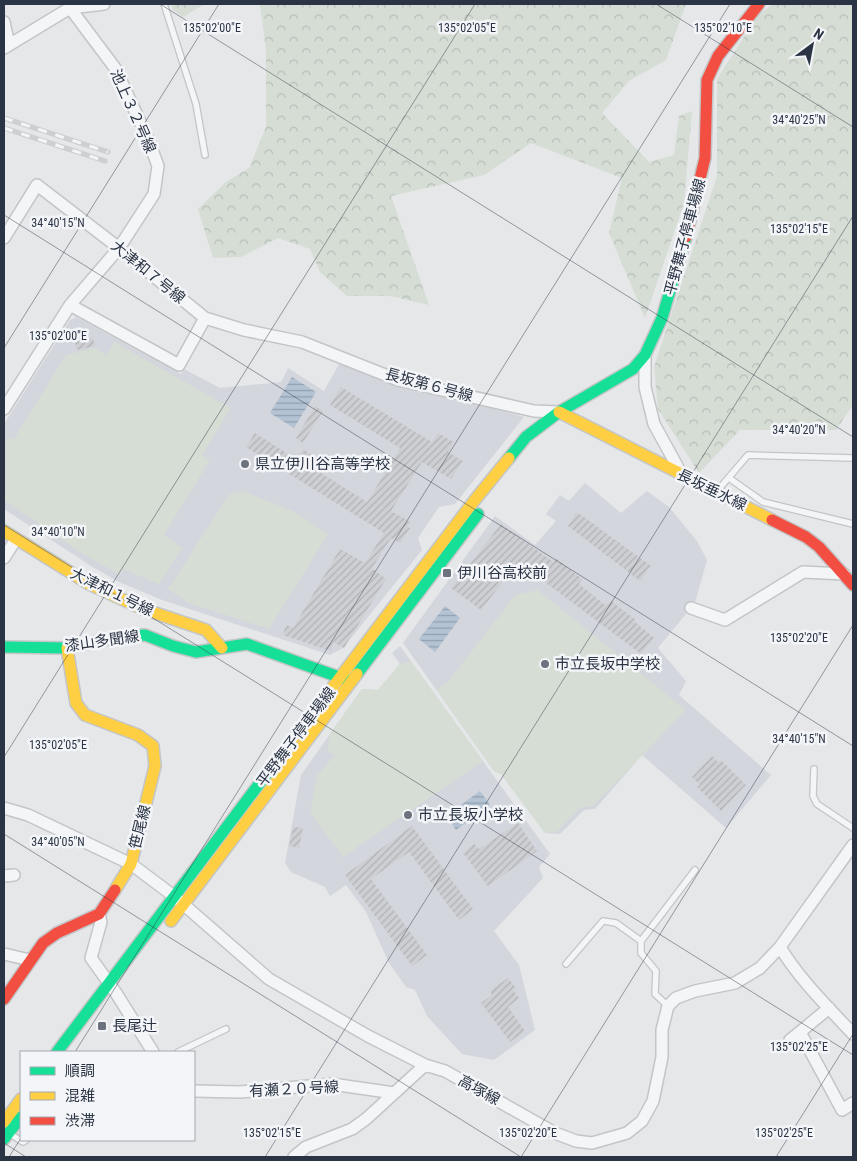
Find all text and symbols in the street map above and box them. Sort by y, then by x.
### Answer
north arrow [787,20,837,70]
text: 135°02'00"E [183,21,241,35]
text: 135°02'05"E [438,21,496,35]
text: 135°02'10"E [694,21,752,35]
text: N [811,25,827,43]
street label: 池上３２号線 [106,66,160,156]
text: 34°40'25"N [772,113,826,127]
street label: 平野舞子停車場線 [661,177,709,297]
text: 34°40'15"N [31,216,85,230]
text: 135°02'15"E [770,222,828,236]
street label: 大津和７号線 [107,237,189,307]
text: 135°02'00"E [29,329,87,343]
street label: 長坂第６号線 [383,365,475,405]
text: 34°40'20"N [772,423,826,437]
place label: 県立伊川谷高等学校 [255,455,390,473]
marker: 県立伊川谷高等学校 [239,458,251,470]
street label: 長坂垂水線 [674,465,750,515]
text: 34°40'10"N [31,525,85,539]
street label: 大津和１号線 [68,564,156,620]
place label: 伊川谷高校前 [457,564,547,582]
marker: 伊川谷高校前 [441,567,453,579]
street label: 漆山多聞線 [64,627,140,655]
text: 135°02'20"E [770,631,828,645]
place label: 市立長坂中学校 [555,655,660,673]
marker: 市立長坂中学校 [539,658,551,670]
street label: 平野舞子停車場線 [253,684,339,790]
text: 34°40'15"N [772,732,826,746]
text: 135°02'05"E [29,738,87,752]
street label: 笹尾線 [126,803,154,851]
place label: 市立長坂小学校 [418,806,523,824]
marker: 市立長坂小学校 [402,809,414,821]
text: 34°40'05"N [31,835,85,849]
place label: 長尾辻 [112,1017,157,1035]
marker: 長尾辻 [96,1020,108,1032]
text: 135°02'25"E [770,1040,828,1054]
legend [20,1051,195,1141]
text: 順調 [65,1062,95,1080]
street label: 高塚線 [455,1071,503,1109]
street label: 有瀬２０号線 [249,1078,339,1100]
text: 混雑 [65,1087,95,1105]
text: 渋滞 [65,1112,95,1130]
text: 135°02'15"E [243,1126,301,1140]
text: 135°02'20"E [499,1126,557,1140]
text: 135°02'25"E [755,1126,813,1140]

